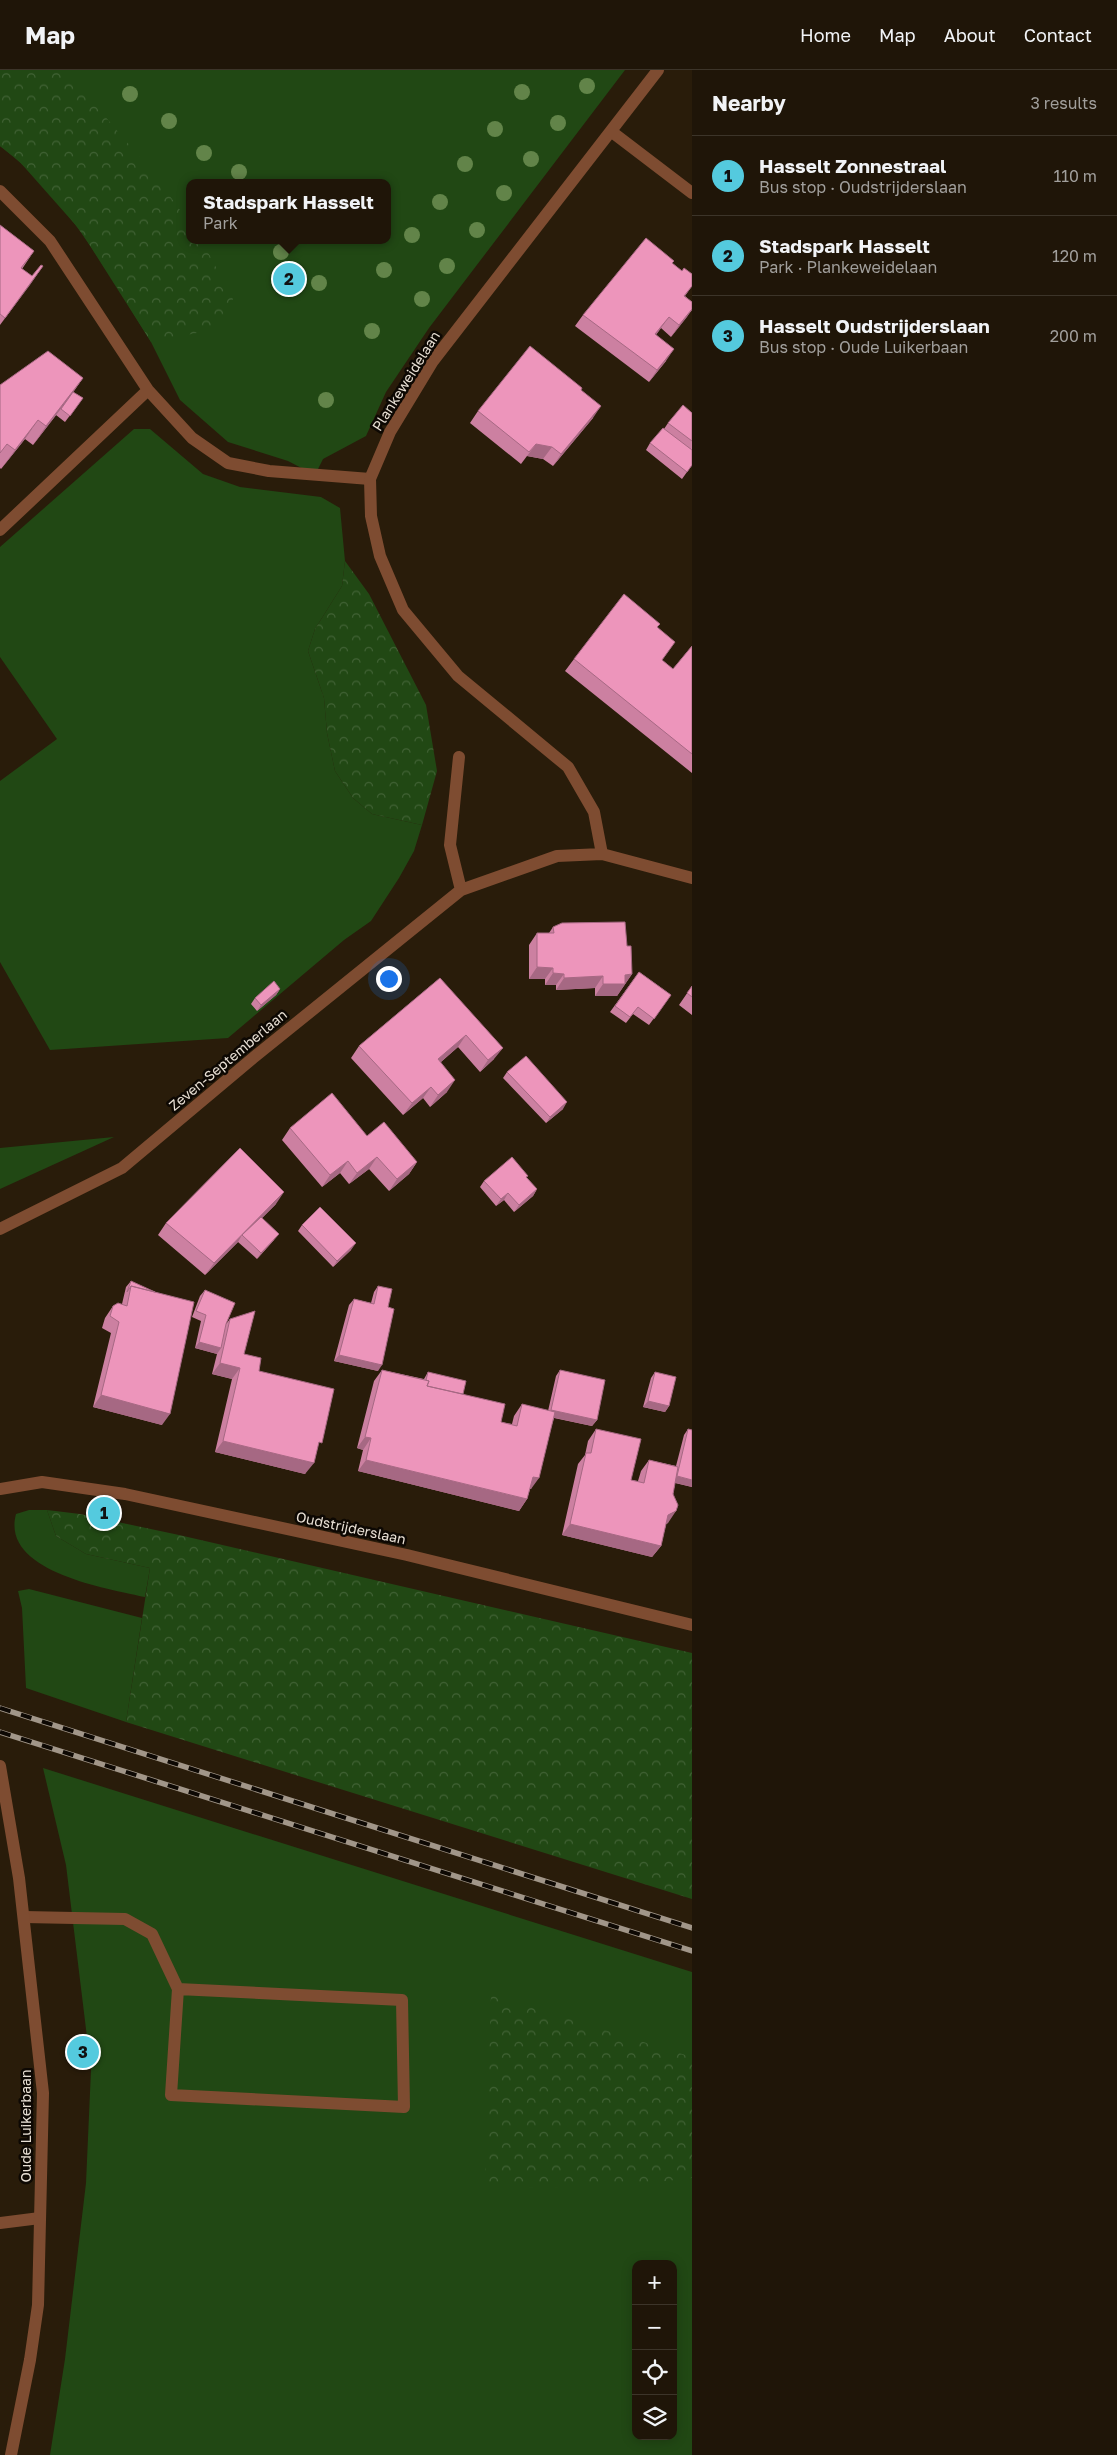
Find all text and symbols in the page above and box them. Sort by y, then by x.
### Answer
text: Map [25,20,75,49]
text: Home [800,24,851,46]
text: Map [879,24,916,46]
text: About [944,24,996,46]
text: Contact [1024,24,1092,46]
text: Nearby [712,90,786,116]
text: 3 results [1030,93,1097,113]
text: Hasselt Zonnestraal [759,154,946,177]
text: 1 [724,166,732,186]
text: 110 m [1053,166,1097,186]
text: Bus stop · Oudstrijderslaan [759,177,967,197]
popup [186,179,391,244]
text: Stadspark Hasselt [203,190,374,213]
text: Park [203,213,238,233]
text: Stadspark Hasselt [759,234,930,257]
text: 2 [723,246,733,266]
text: 120 m [1052,246,1097,266]
text: Park · Plankeweidelaan [759,257,937,277]
pin: 2 [273,260,305,298]
text: Hasselt Oudstrijderslaan [759,314,990,337]
text: 3 [723,326,733,346]
text: 200 m [1050,326,1097,346]
street label: Plankeweidelaan [368,328,443,434]
text: Bus stop · Oude Luikerbaan [759,337,968,357]
your location [376,966,402,992]
street label: Zeven-Septemberlaan [165,1005,290,1114]
pin: 1 [88,1494,120,1532]
street label: Oudstrijderslaan [295,1508,408,1547]
pin: 3 [67,2033,99,2071]
street label: Oude Luikerbaan [17,2069,34,2183]
map controls [632,2260,677,2440]
button: + [632,2260,677,2305]
button: − [632,2305,677,2350]
button: locate [632,2350,677,2395]
button: layers [632,2395,677,2440]

